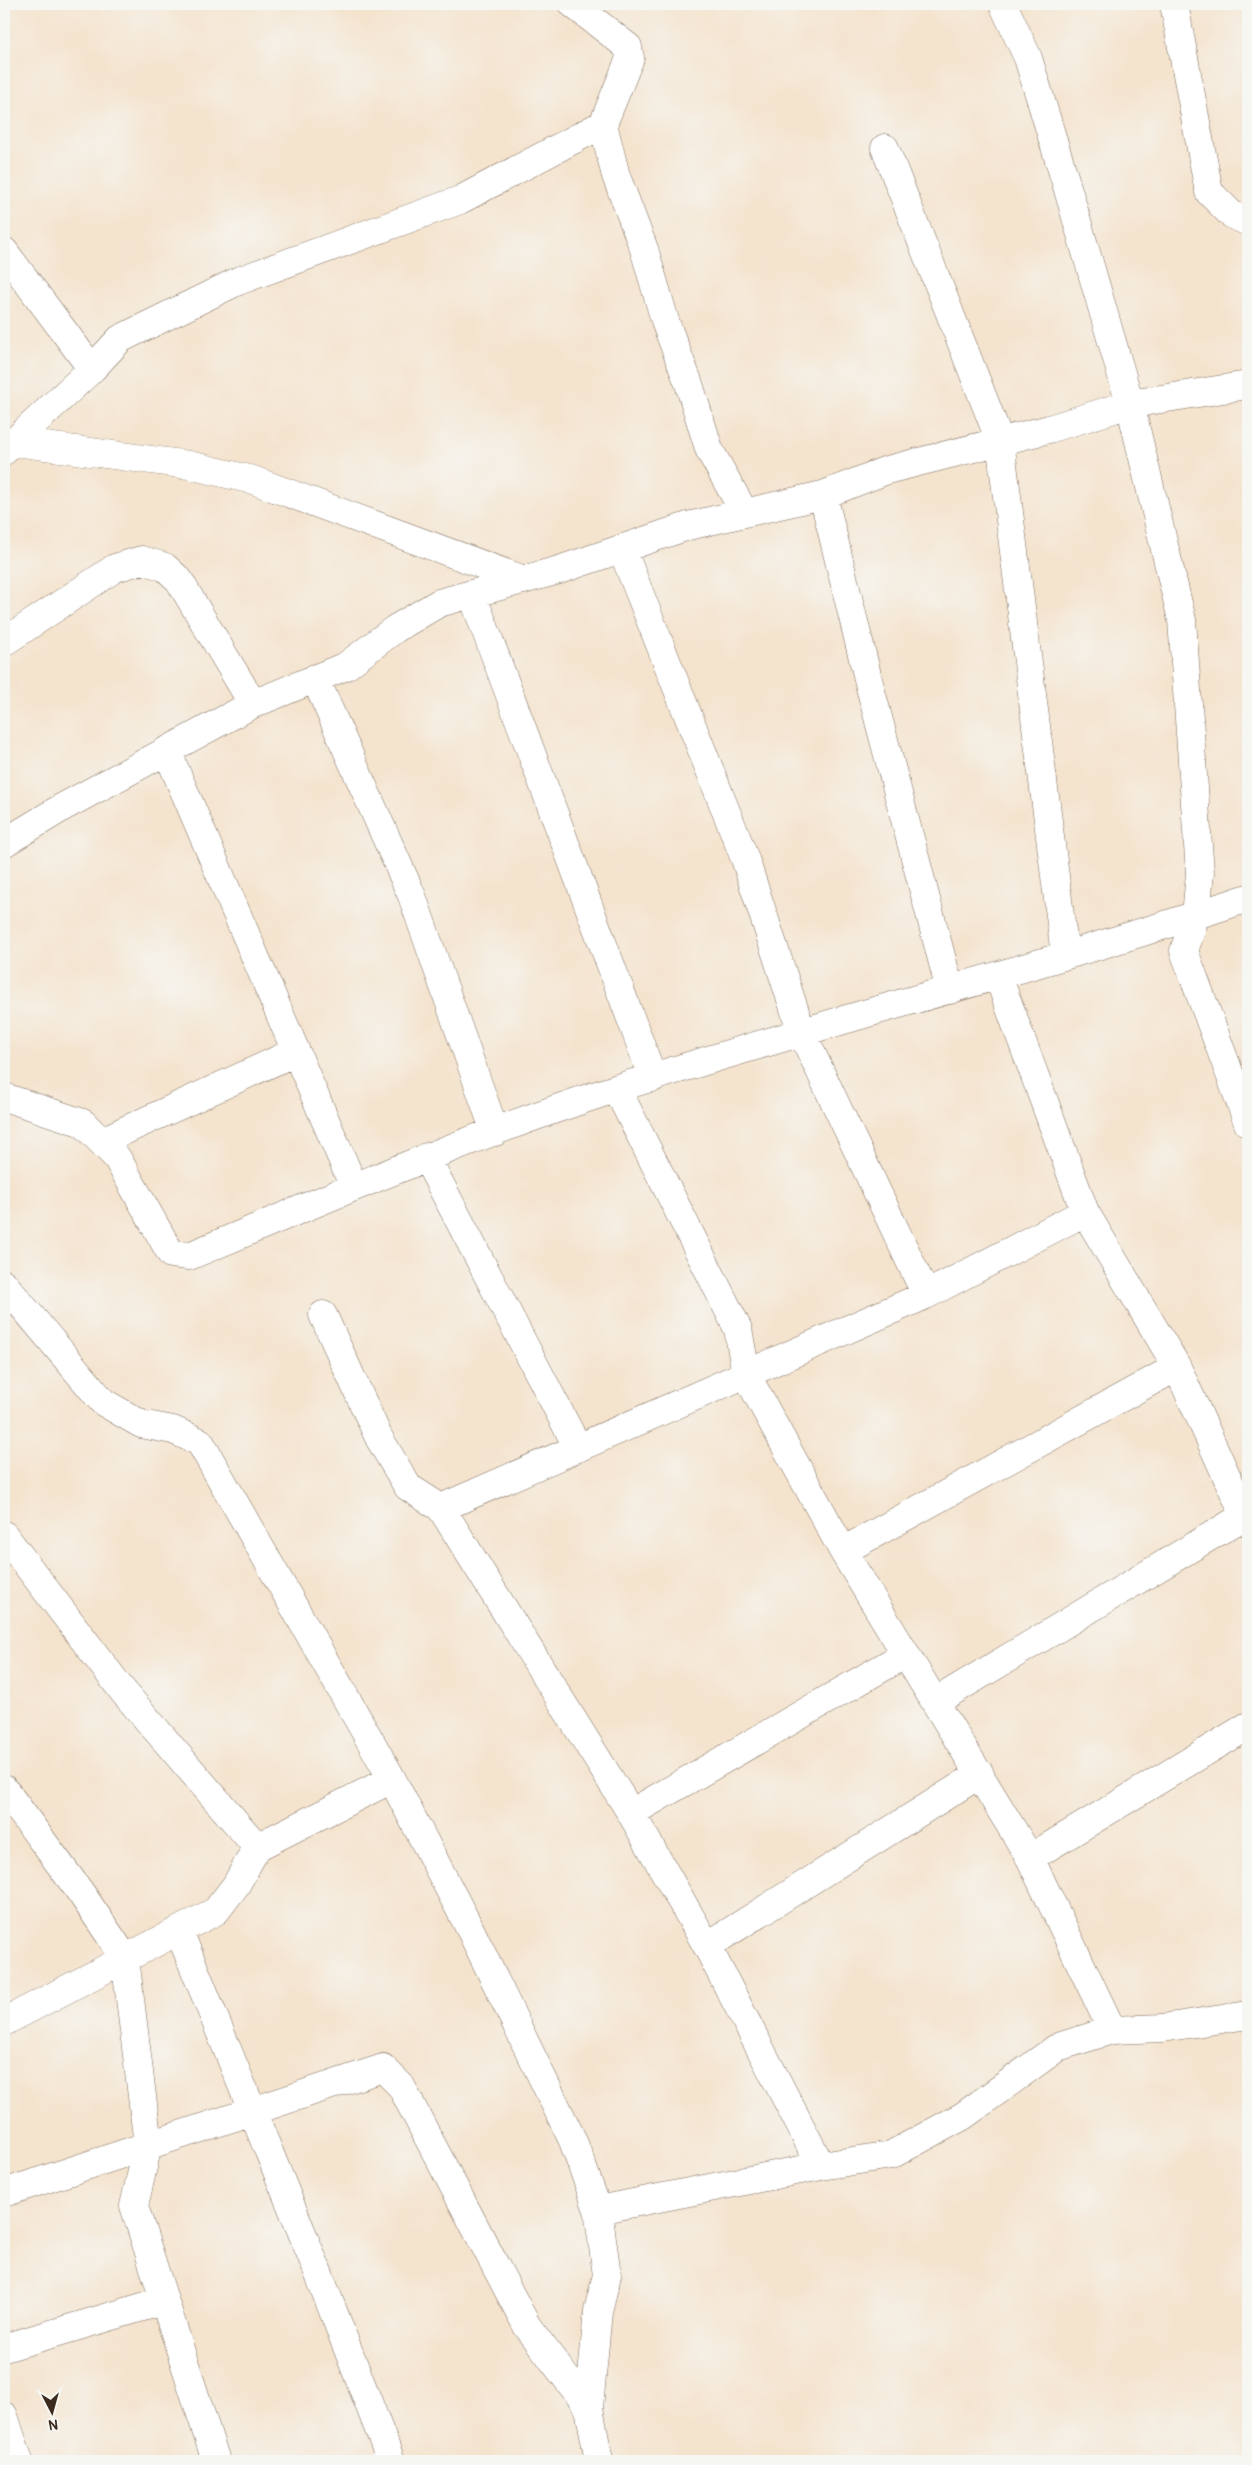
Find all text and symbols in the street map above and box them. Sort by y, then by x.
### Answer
north arrow [28,2388,78,2438]
text: N [48,2415,59,2433]

